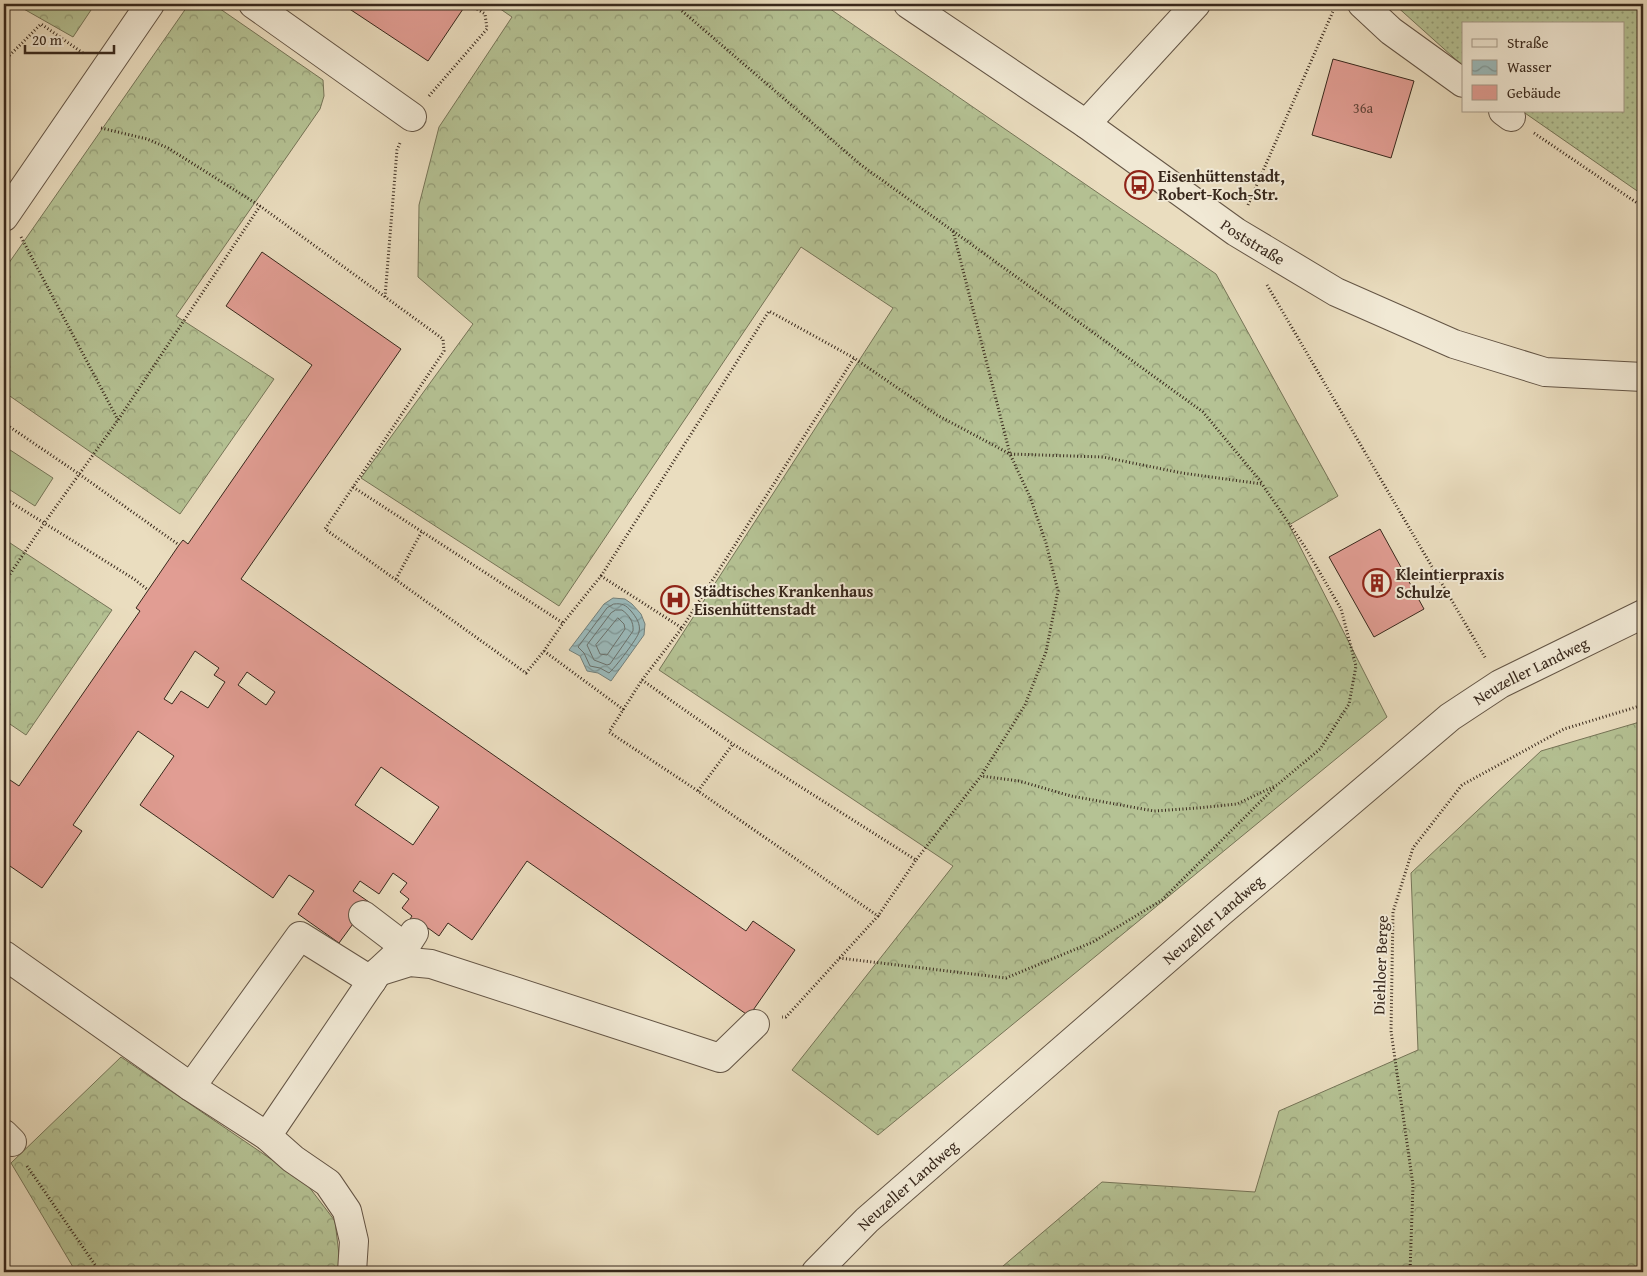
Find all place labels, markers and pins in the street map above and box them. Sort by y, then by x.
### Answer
place label: Eisenhüttenstadt, Robert-Koch-Str. [1158,164,1285,206]
bus stop icon: Eisenhüttenstadt, Robert-Koch-Str. [1124,170,1154,200]
place label: Kleintierpraxis Schulze [1396,562,1504,604]
building icon: Kleintierpraxis Schulze [1362,568,1392,598]
place label: Städtisches Krankenhaus Eisenhüttenstadt [694,579,873,621]
hospital icon: Städtisches Krankenhaus Eisenhüttenstadt [660,585,690,615]

